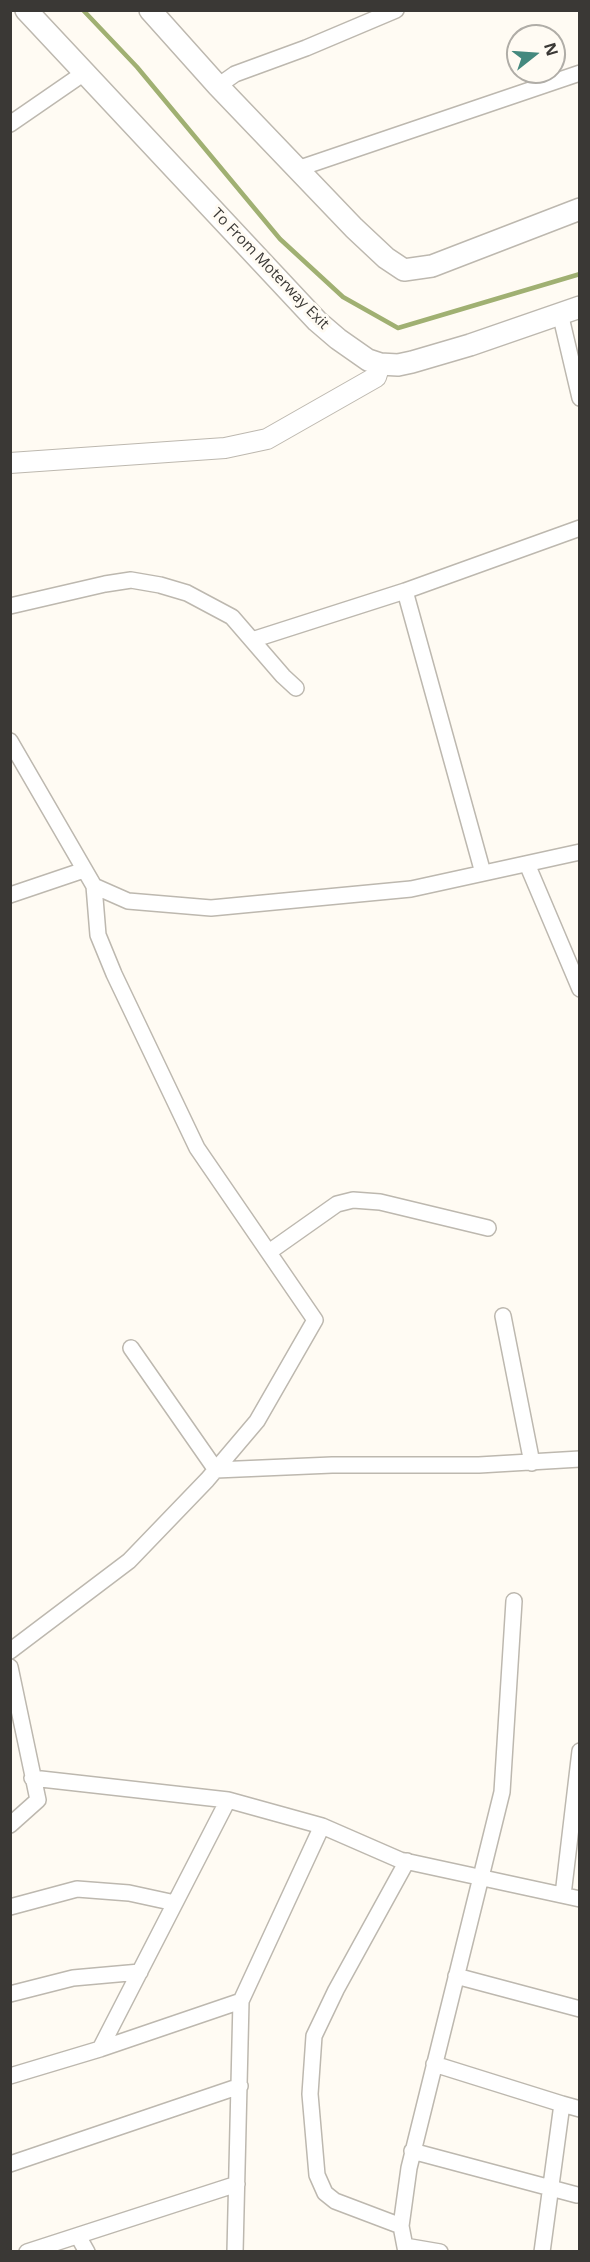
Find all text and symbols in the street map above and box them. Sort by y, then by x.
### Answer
north arrow [506,24,566,84]
text: N [539,40,564,59]
street label: To From Moterway Exit [208,205,332,333]

